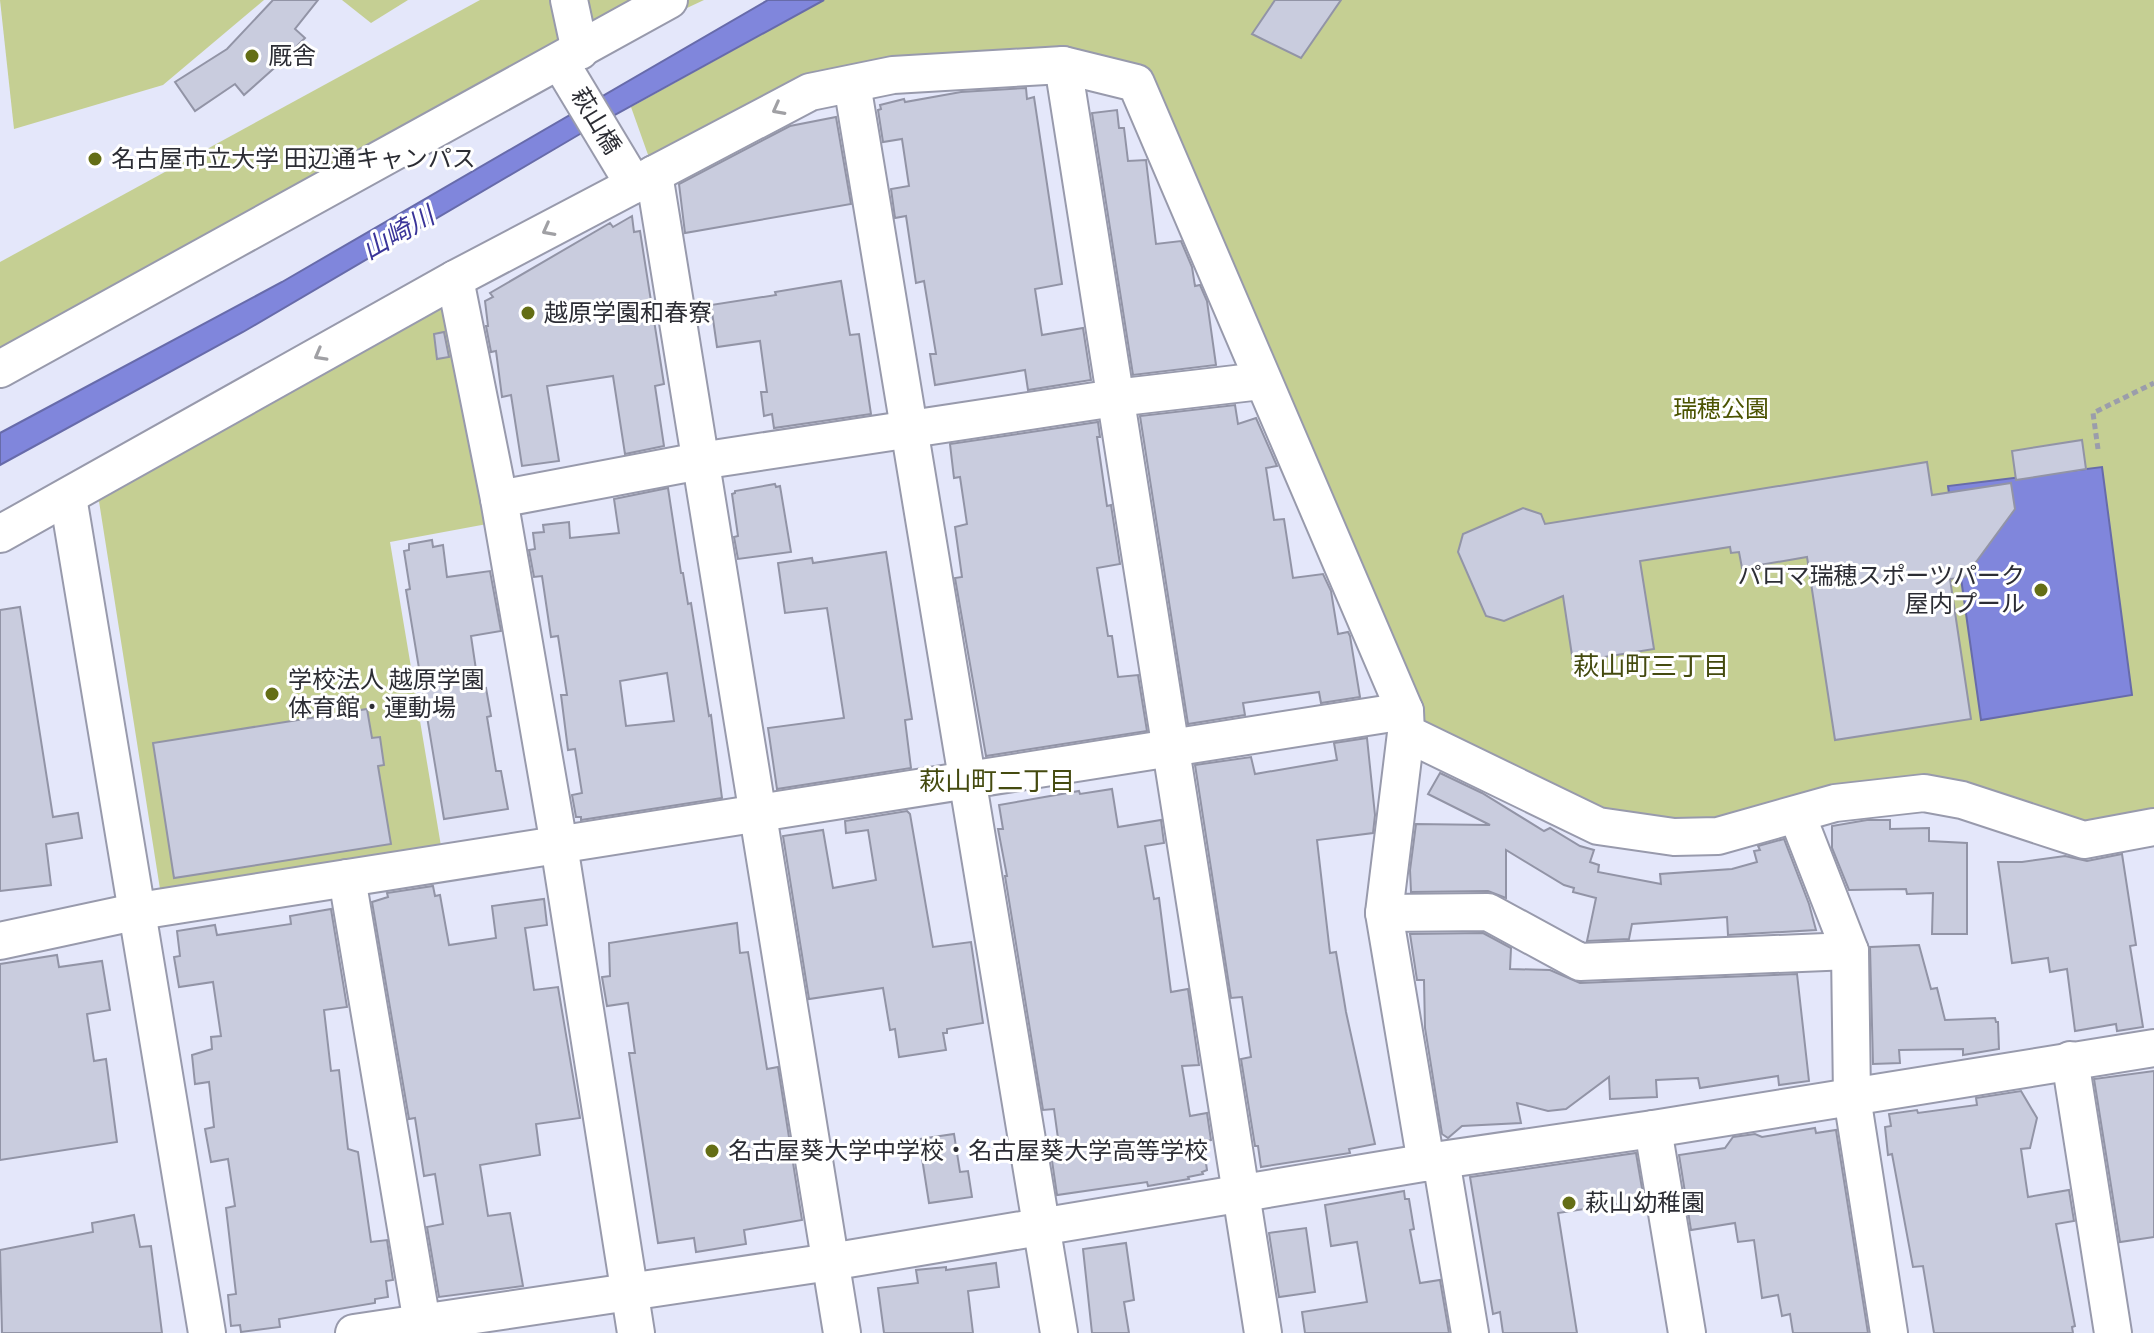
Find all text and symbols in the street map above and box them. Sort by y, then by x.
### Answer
place label: 厩舎 [268,38,316,71]
marker: 厩舎 [243,47,261,65]
street label: 萩山橋 [565,81,630,160]
one-way arrow [772,99,787,114]
place label: 名古屋市立大学 田辺通キャンパス [111,141,476,174]
marker: 名古屋市立大学 田辺通キャンパス [86,150,104,168]
water label: 山崎川 [355,196,443,267]
one-way arrow [542,220,557,235]
place label: 越原学園和春寮 [544,295,712,328]
marker: 越原学園和春寮 [519,304,537,322]
one-way arrow [315,345,329,361]
park label: 瑞穂公園 [1673,391,1769,424]
place label: パロマ瑞穂スポーツパーク 屋内プール [1737,558,2025,619]
marker: パロマ瑞穂スポーツパーク 屋内プール [2032,581,2050,599]
district label: 萩山町三丁目 [1573,647,1729,683]
place label: 学校法人 越原学園 体育館・運動場 [288,662,485,723]
marker: 学校法人 越原学園 体育館・運動場 [263,685,281,703]
district label: 萩山町二丁目 [919,762,1075,798]
place label: 名古屋葵大学中学校・名古屋葵大学高等学校 [728,1133,1208,1166]
marker: 名古屋葵大学中学校・名古屋葵大学高等学校 [703,1142,721,1160]
place label: 萩山幼稚園 [1585,1185,1705,1218]
marker: 萩山幼稚園 [1560,1194,1578,1212]

